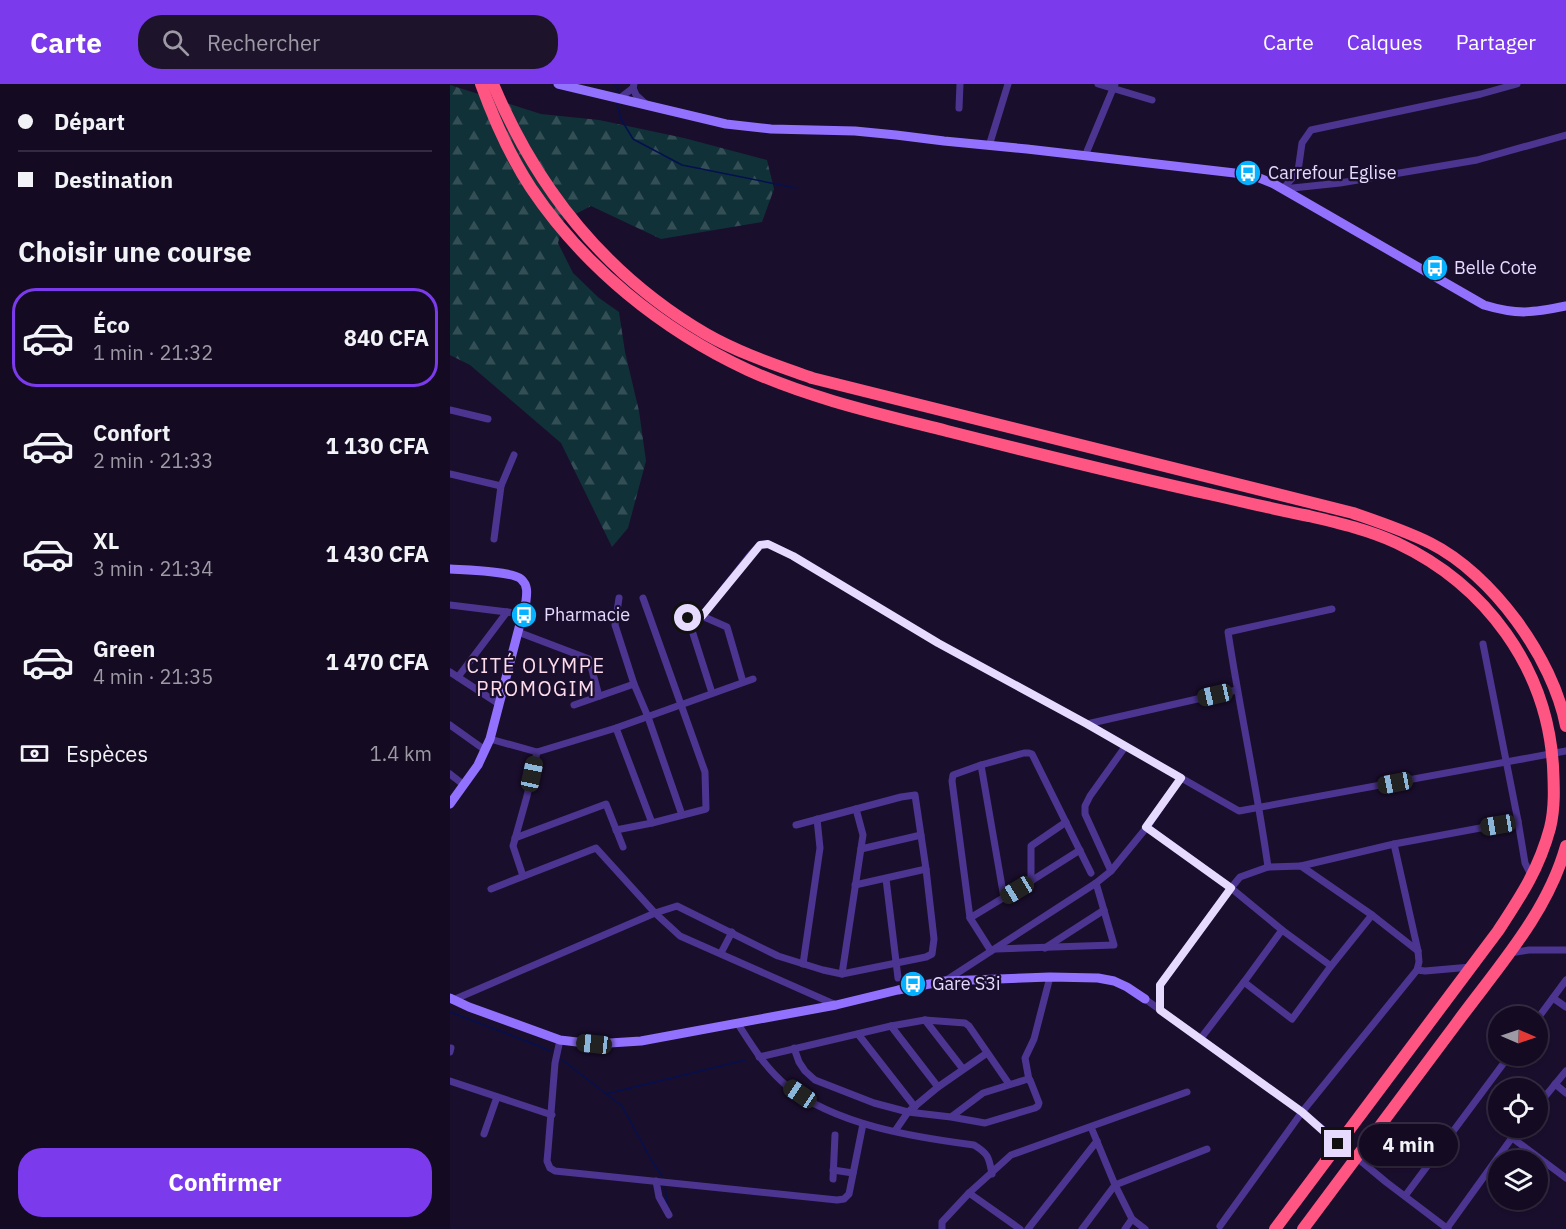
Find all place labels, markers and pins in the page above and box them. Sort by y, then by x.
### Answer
bus stop icon: Carrefour Eglise [1233,158,1263,188]
place label: Carrefour Eglise [1268,161,1397,184]
bus stop icon: Belle Cote [1420,253,1450,283]
place label: Belle Cote [1454,256,1537,279]
bus stop icon: Pharmacie [509,600,539,630]
place label: Pharmacie [544,603,630,626]
bus stop icon: Gare S3i [898,969,928,999]
place label: Gare S3i [932,972,1001,995]

